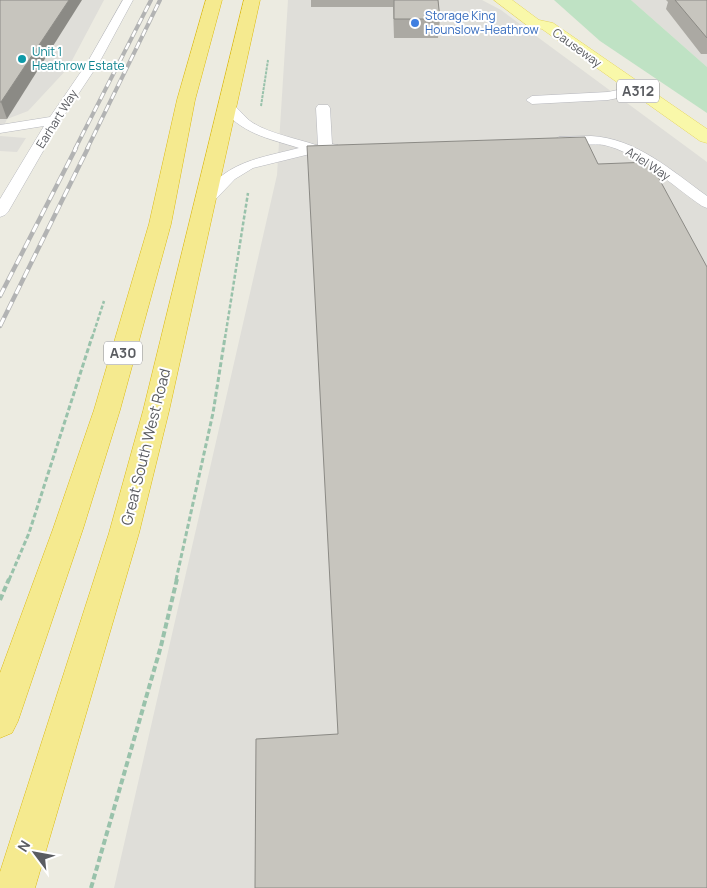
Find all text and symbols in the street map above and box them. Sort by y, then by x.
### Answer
place label: Storage King Hounslow-Heathrow [425,7,539,38]
marker: Storage King Hounslow-Heathrow [409,17,421,29]
street label: Causeway [549,24,606,72]
place label: Unit 1 Heathrow Estate [32,43,125,74]
marker: Unit 1 Heathrow Estate [16,53,28,65]
road number: A312 [617,80,659,102]
street label: Earhart Way [32,85,82,151]
street label: Ariel Way [623,143,675,185]
road number: A30 [104,342,142,364]
street label: Great South West Road [116,366,175,528]
north arrow [10,828,60,878]
text: N [13,837,34,855]

